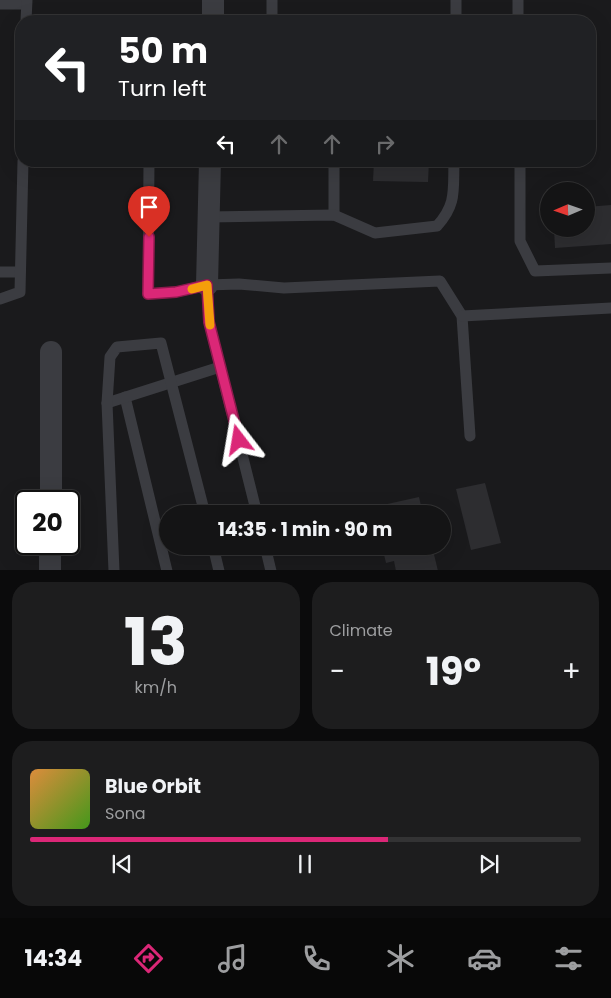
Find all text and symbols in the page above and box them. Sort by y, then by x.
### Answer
text: 50 m [118,26,208,75]
icon: left [35,35,100,100]
text: Turn left [118,73,206,104]
icon: left [212,130,240,158]
icon: ahead [265,130,293,158]
icon: ahead [318,130,346,158]
icon: right [371,130,399,158]
north arrow [540,182,595,238]
map controls [540,182,595,237]
pin [128,186,170,237]
icon: arrive [135,193,163,221]
position arrow [212,413,264,465]
speed limit sign: 20 [15,490,80,555]
text: 14:35 · 1 min · 90 m [218,516,392,543]
text: 13 [124,597,188,688]
text: Climate [330,619,393,642]
text: 19° [426,645,481,698]
text: − [330,652,345,691]
text: + [562,652,581,691]
text: km/h [134,676,177,699]
text: Blue Orbit [105,773,201,800]
text: Sona [105,802,146,825]
icon: previous [108,850,136,878]
icon: pause [291,850,319,878]
icon: next [475,850,503,878]
icon: directions [131,941,166,976]
icon: music [215,941,250,976]
icon: phone [299,941,334,976]
icon: climate [383,941,418,976]
icon: car [467,941,502,976]
icon: filters [551,941,586,976]
text: 14:34 [25,943,82,974]

